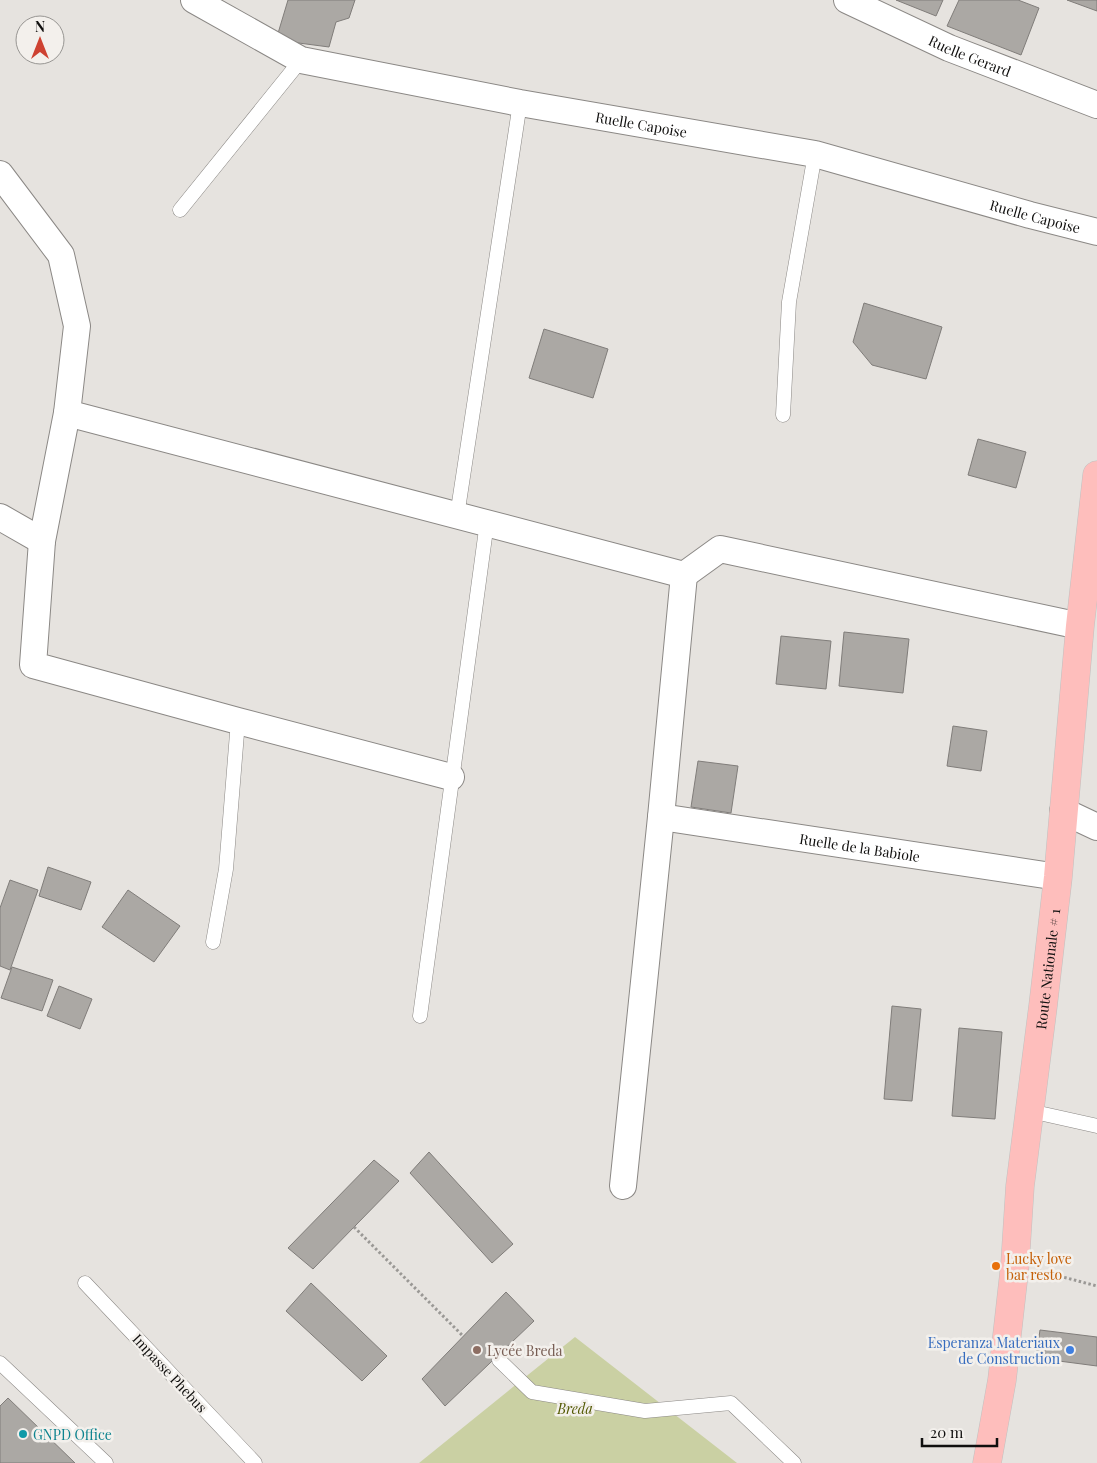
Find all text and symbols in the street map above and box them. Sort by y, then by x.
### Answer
north arrow [15,15,65,65]
text: N [35,17,45,36]
street label: Ruelle Gerard [926,30,1014,81]
street label: Ruelle Capoise [594,107,689,141]
street label: Ruelle Capoise [988,195,1082,237]
street label: Ruelle de la Babiole [798,829,921,866]
street label: Route Nationale # 1 [1031,908,1064,1030]
place label: Lucky love bar resto [1006,1249,1072,1284]
marker: Lucky love bar resto [990,1260,1002,1272]
street label: Impasse Phebus [129,1330,211,1416]
place label: Esperanza Materiaux de Construction [928,1333,1061,1368]
place label: Lycée Breda [487,1341,563,1360]
marker: Lycée Breda [471,1344,483,1356]
marker: Esperanza Materiaux de Construction [1064,1344,1076,1356]
park label: Breda [556,1399,593,1418]
scale bar [922,1416,997,1448]
text: 20 m [930,1422,964,1442]
place label: GNPD Office [33,1425,112,1444]
marker: GNPD Office [17,1428,29,1440]

